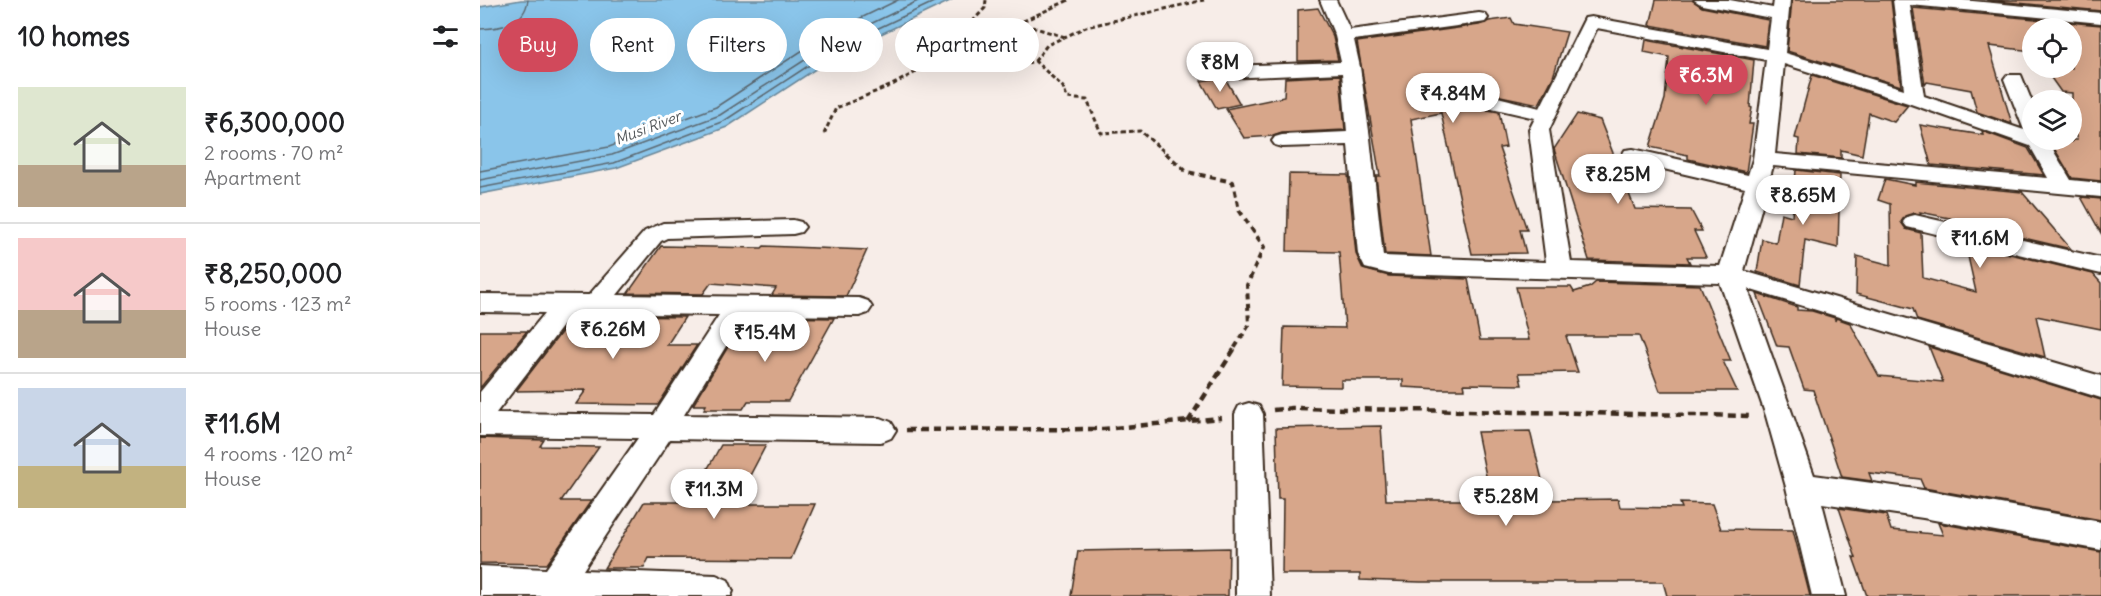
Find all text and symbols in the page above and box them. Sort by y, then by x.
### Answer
chip: Buy [498,18,578,72]
chip: Rent [590,18,675,72]
chip: Filters [687,18,787,72]
chip: New [799,18,883,72]
chip: Apartment [895,18,1039,72]
map controls [2022,18,2082,150]
button: locate [2022,18,2082,78]
text: 10 homes [18,20,130,53]
icon: filters [429,20,462,53]
pin: ₹8M [1191,42,1249,93]
text: ₹8M [1200,49,1240,74]
pin: ₹6.3M [1664,55,1748,106]
text: ₹6.3M [1679,62,1733,87]
pin: ₹4.84M [1404,73,1502,124]
text: ₹4.84M [1420,80,1486,105]
button: layers [2022,90,2082,150]
text: ₹6,300,000 [204,106,345,139]
water label: Musi River [612,106,685,149]
icon: home [66,111,138,183]
text: 2 rooms · 70 m² [204,140,344,165]
pin: ₹8.25M [1569,154,1667,205]
text: ₹8.25M [1585,161,1651,186]
text: Apartment [204,165,301,190]
pin: ₹8.65M [1754,175,1852,226]
text: ₹8.65M [1770,182,1836,207]
pin: ₹11.6M [1931,218,2029,269]
text: ₹11.6M [1950,225,2010,250]
text: ₹8,250,000 [204,257,342,290]
icon: home [66,262,138,334]
text: 5 rooms · 123 m² [204,291,351,316]
pin: ₹6.26M [564,309,662,360]
pin: ₹15.4M [716,312,814,363]
text: House [204,316,261,341]
text: ₹6.26M [580,316,646,341]
text: ₹15.4M [734,319,796,344]
text: ₹11.6M [204,407,281,440]
icon: home [66,412,138,484]
text: 4 rooms · 120 m² [204,441,353,466]
text: House [204,466,261,491]
pin: ₹11.3M [665,469,763,520]
text: ₹11.3M [684,476,744,501]
pin: ₹5.28M [1457,476,1555,527]
text: ₹5.28M [1473,483,1539,508]

